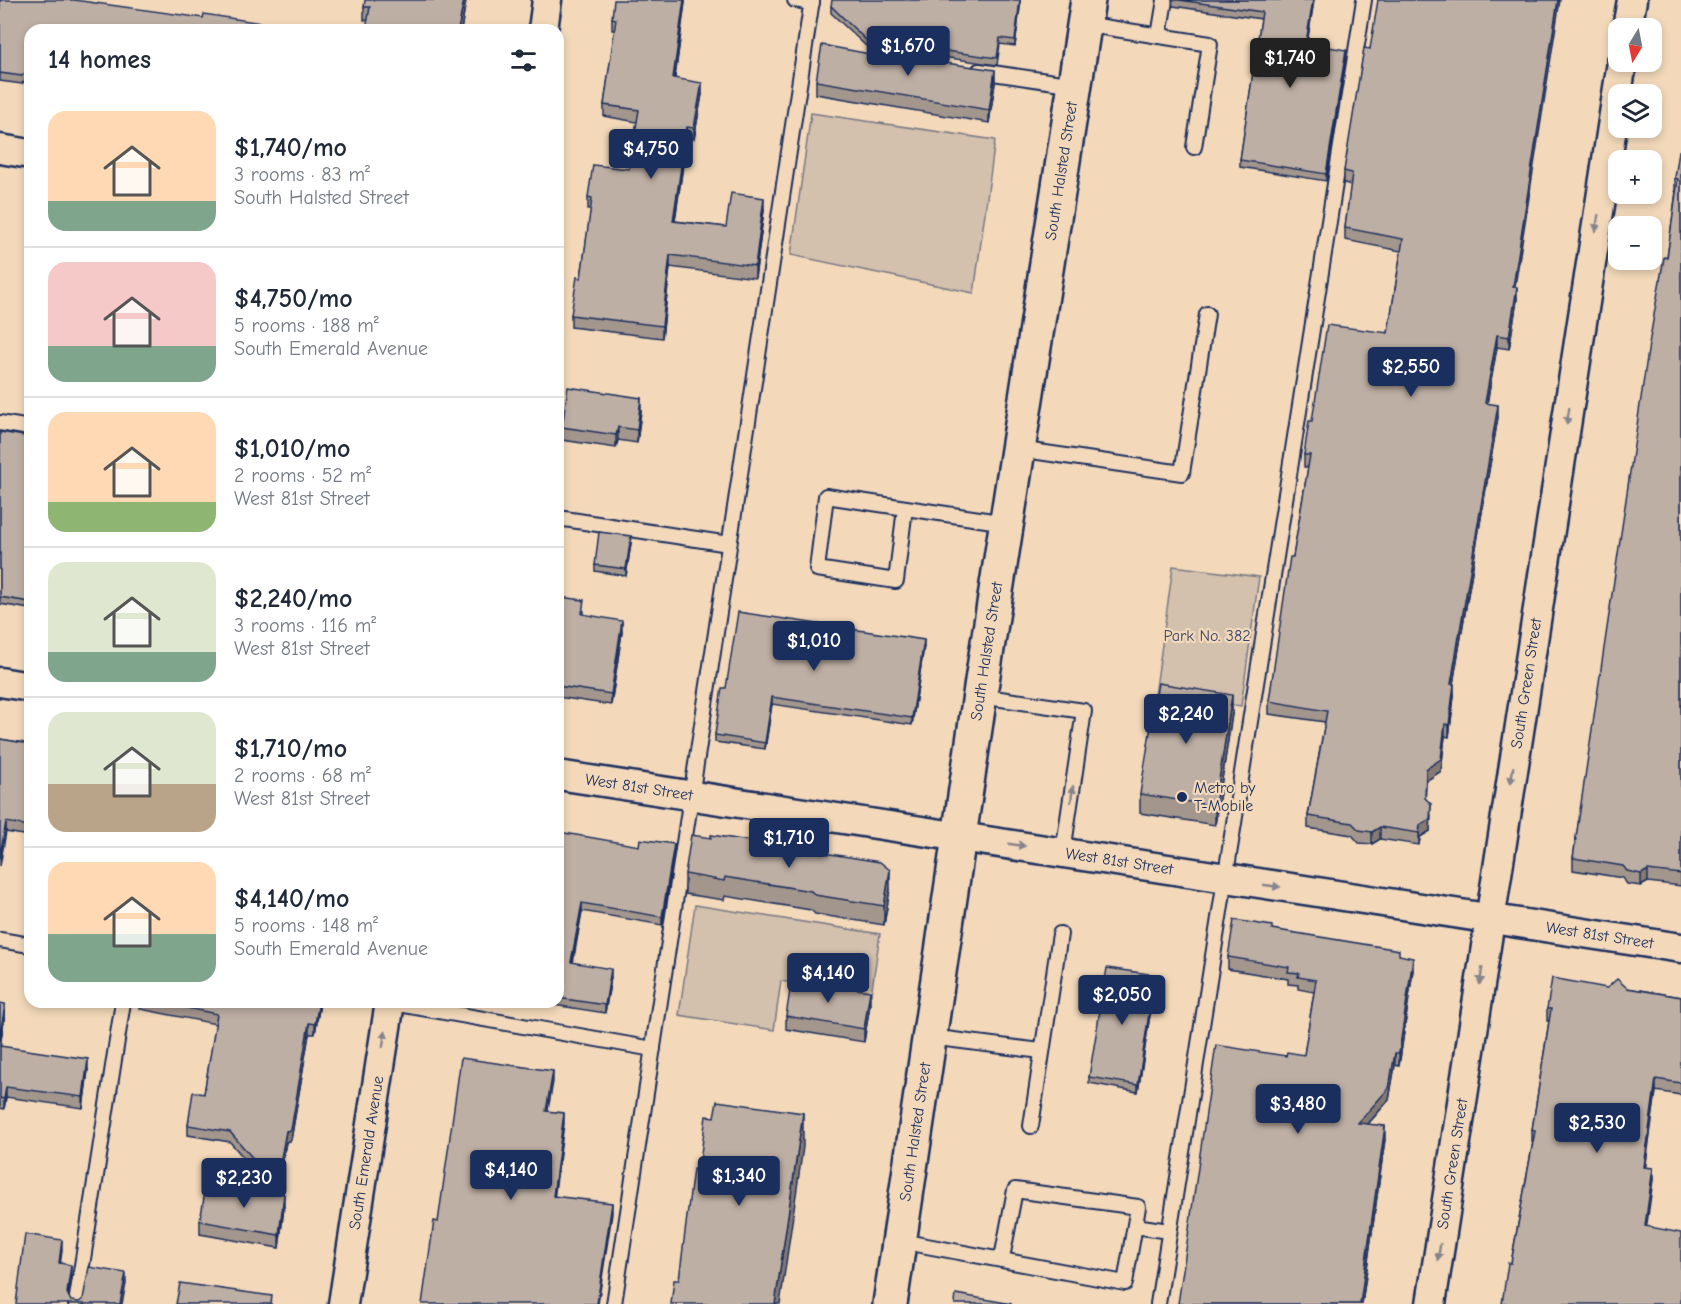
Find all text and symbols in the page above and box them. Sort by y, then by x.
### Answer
north arrow [1608,18,1662,72]
map controls [1608,18,1662,270]
pin: $1,670 [859,26,957,77]
text: $1,670 [881,34,935,57]
pin: $1,740 [1241,38,1339,89]
icon: filters [507,44,540,77]
text: 14 homes [48,45,151,75]
text: $1,740 [1264,46,1316,69]
button: layers [1608,84,1662,138]
street label: South Halsted Street [1042,100,1081,242]
pin: $4,750 [602,129,700,180]
text: $1,740/mo [234,133,347,163]
icon: home [96,135,168,207]
text: $4,750 [623,137,679,160]
button: + [1608,150,1662,204]
text: 3 rooms · 83 m² [234,163,370,186]
text: South Halsted Street [234,186,409,209]
one-way arrow [1593,214,1602,233]
button: − [1608,216,1662,270]
text: $4,750/mo [234,284,353,314]
icon: home [96,286,168,358]
text: 5 rooms · 188 m² [234,314,379,337]
text: South Emerald Avenue [234,337,428,360]
pin: $2,550 [1362,347,1460,398]
text: $2,550 [1382,355,1440,378]
one-way arrow [1563,406,1572,425]
text: $1,010/mo [234,434,350,464]
icon: home [96,436,168,508]
text: 2 rooms · 52 m² [234,464,371,487]
text: West 81st Street [234,487,370,510]
street label: South Halsted Street [967,580,1006,722]
text: $2,240/mo [234,584,352,614]
icon: home [96,586,168,658]
text: 3 rooms · 116 m² [234,614,376,637]
street label: South Green Street [1508,616,1545,750]
pin: $1,010 [765,621,863,672]
park label: Park No. 382 [1163,627,1251,645]
text: $1,010 [787,629,841,652]
text: West 81st Street [234,637,370,660]
pin: $2,240 [1137,694,1235,745]
text: $2,240 [1158,702,1214,725]
text: $1,710/mo [234,734,347,764]
icon: home [96,736,168,808]
text: 2 rooms · 68 m² [234,764,371,787]
one-way arrow [1508,765,1517,784]
street label: West 81st Street [584,770,695,805]
place label: Metro by T-Mobile [1194,779,1256,815]
one-way arrow [1068,784,1077,803]
text: West 81st Street [234,787,370,810]
marker: Metro by T-Mobile [1175,790,1189,804]
pin: $1,710 [740,818,838,869]
text: $1,710 [763,826,815,849]
one-way arrow [1008,840,1027,849]
street label: West 81st Street [1064,844,1175,879]
one-way arrow [1263,881,1282,890]
text: $4,140/mo [234,884,349,914]
icon: home [96,886,168,958]
text: 5 rooms · 148 m² [234,914,378,937]
street label: West 81st Street [1545,918,1655,953]
text: South Emerald Avenue [234,937,428,960]
pin: $4,140 [779,953,877,1004]
text: $4,140 [801,961,855,984]
one-way arrow [1477,966,1486,985]
pin: $2,050 [1073,975,1171,1026]
text: $2,050 [1092,983,1152,1006]
one-way arrow [380,1029,389,1048]
street label: South Halsted Street [896,1061,935,1203]
street label: South Emerald Avenue [346,1075,387,1231]
pin: $3,480 [1249,1084,1347,1135]
text: $3,480 [1270,1092,1326,1115]
street label: South Green Street [1434,1097,1472,1230]
pin: $2,530 [1548,1103,1646,1154]
text: $2,530 [1568,1111,1626,1134]
pin: $4,140 [462,1150,560,1201]
pin: $1,340 [690,1156,788,1207]
pin: $2,230 [195,1158,293,1209]
text: $4,140 [484,1158,538,1181]
text: $1,340 [712,1164,766,1187]
text: $2,230 [215,1166,273,1189]
one-way arrow [1435,1242,1444,1261]

